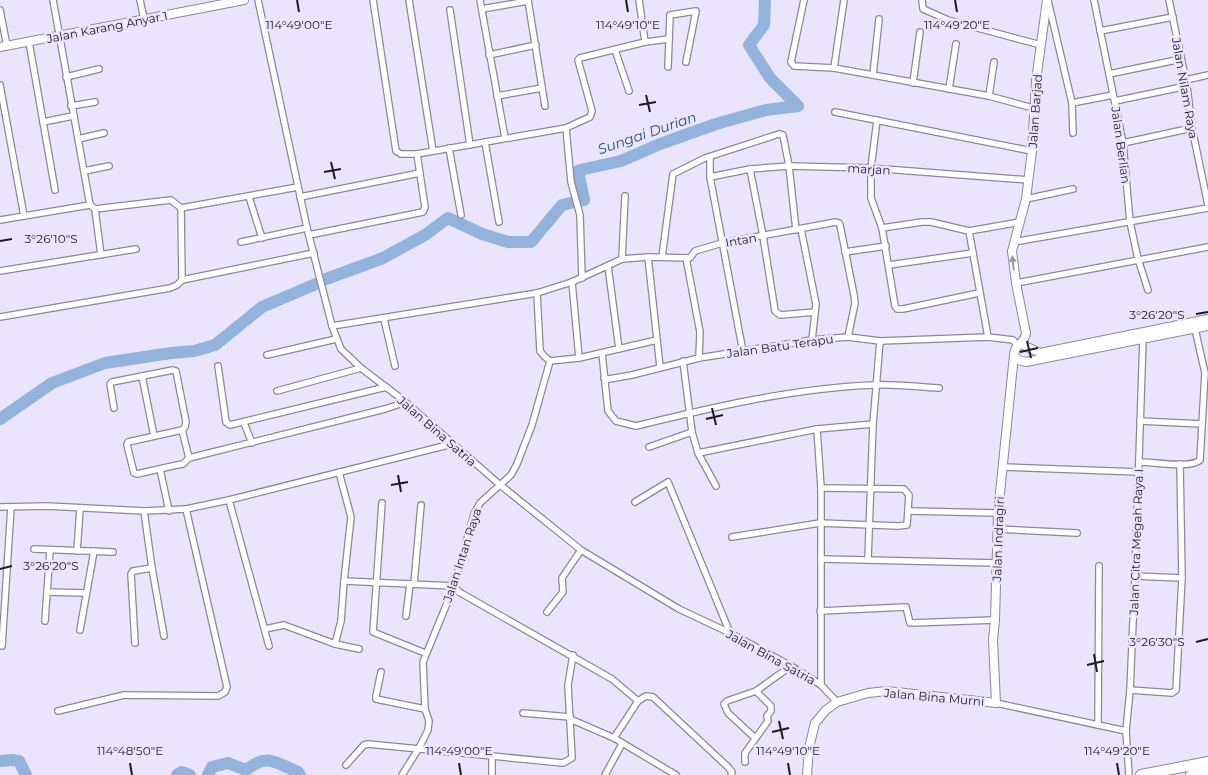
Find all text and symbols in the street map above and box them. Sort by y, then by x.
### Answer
street label: Jalan Karang Anyar 1 [44,8,169,46]
text: 114°49'00"E [265,17,333,32]
text: 114°49'10"E [596,17,660,32]
text: 114°49'20"E [924,17,990,32]
street label: Jalan Nilam Raya [1169,35,1201,140]
street label: Jalan Barjad [1025,74,1045,149]
street label: Jalan Berlian [1108,105,1134,184]
water label: Sungai Durian [595,108,699,158]
street label: marjan [847,160,891,178]
street label: Intan [724,230,758,250]
text: 3°26'10"S [24,231,78,246]
one-way arrow [1009,255,1017,271]
text: 3°26'20"S [1129,307,1185,322]
street label: Jalan Batu Terapu [725,331,834,361]
street label: Jalan Bina Satria [394,392,480,469]
street label: Jalan Citra Megah Raya I [1126,469,1146,616]
street label: Jalan Indragiri [989,496,1007,583]
street label: Jalan Intan Raya [439,506,484,605]
text: 3°26'20"S [23,558,79,573]
street label: Jalan Bina Satria [723,626,818,688]
text: 3°26'30"S [1129,634,1185,649]
street label: Jalan Bina Murni [882,685,985,709]
text: 114°48'50"E [97,743,163,758]
text: 114°49'00"E [425,743,493,758]
text: 114°49'10"E [756,743,820,758]
text: 114°49'20"E [1084,743,1150,758]

